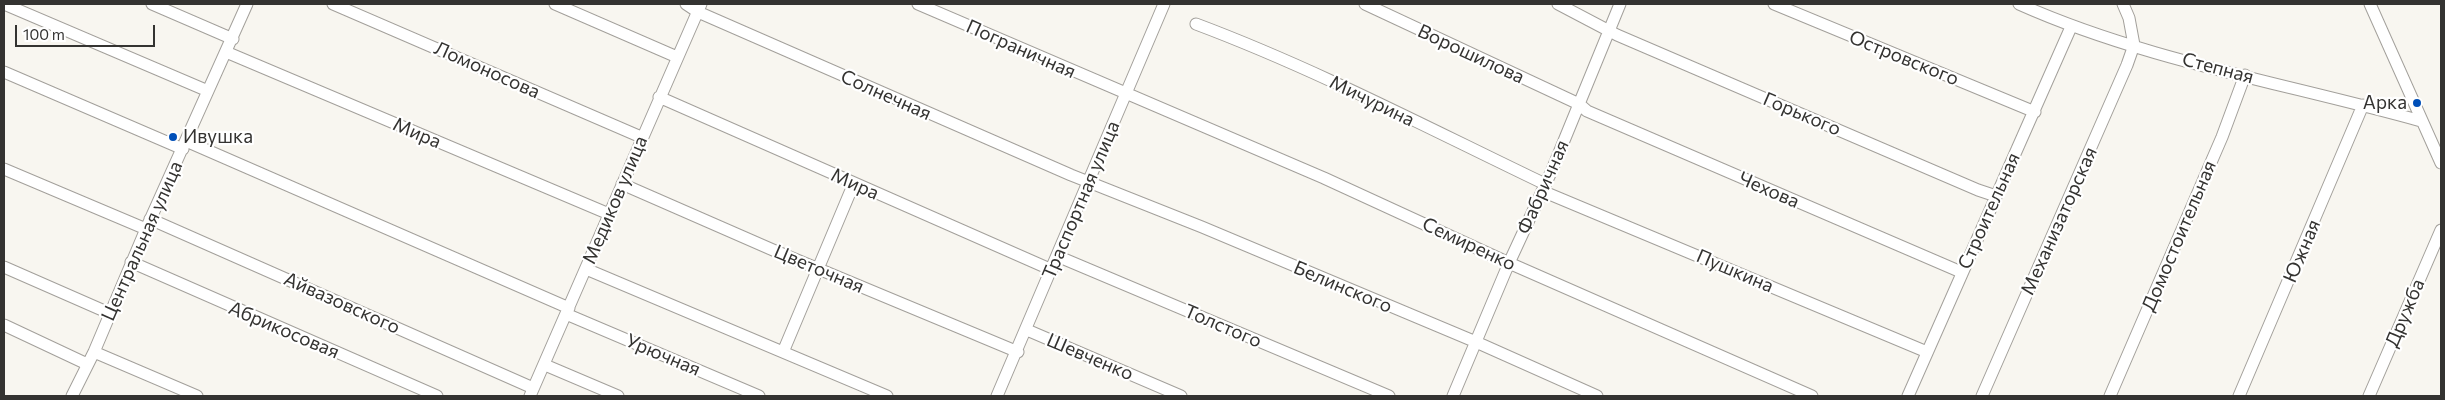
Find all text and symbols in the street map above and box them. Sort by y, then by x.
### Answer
scale bar [18,15,158,47]
street label: Пограничная [963,15,1079,83]
street label: Ворошилова [1414,19,1528,89]
text: 100 m [23,25,65,43]
street label: Островского [1846,26,1962,90]
street label: Ломоносова [431,37,543,103]
street label: Степная [2180,48,2256,88]
street label: Солнечная [837,65,935,125]
street label: Мичурина [1326,71,1418,131]
street label: Горького [1760,87,1844,141]
place label: Арка [2363,92,2407,114]
marker: Арка [2411,97,2423,109]
street label: Мира [390,113,444,153]
street label: Траспортная улица [1037,118,1125,282]
place label: Ивушка [183,126,253,148]
marker: Ивушка [167,131,179,143]
street label: Медиков улица [578,133,652,267]
street label: Фабричная [1512,137,1574,237]
street label: Механизаторская [2016,143,2102,299]
street label: Строительная [1953,149,2025,273]
street label: Домостоительная [2137,157,2221,315]
street label: Центральная улица [97,158,187,324]
street label: Мира [828,163,882,205]
street label: Чехова [1735,167,1803,213]
street label: Семиренко [1419,212,1519,276]
street label: Южная [2279,216,2325,286]
street label: Цветочная [771,240,867,298]
street label: Пушкина [1693,245,1777,297]
street label: Белинского [1290,256,1396,318]
street label: Айвазовского [280,267,404,339]
street label: Дружба [2380,275,2430,351]
street label: Абрикосовая [225,296,343,364]
street label: Толстого [1181,299,1265,353]
street label: Урючная [622,329,704,381]
street label: Шевченко [1043,329,1137,385]

